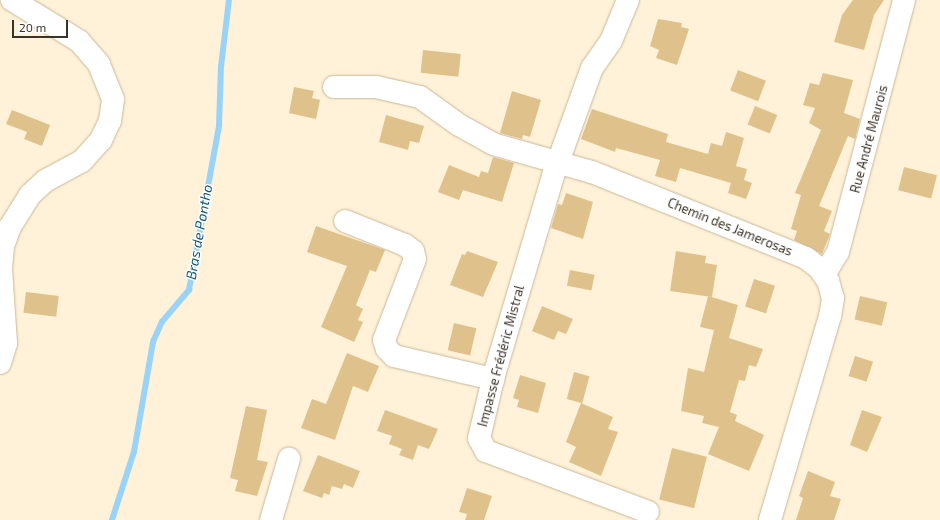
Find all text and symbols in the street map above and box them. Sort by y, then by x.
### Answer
scale bar [14,12,70,38]
text: 20 m [19,20,46,34]
street label: Rue André Maurois [847,83,891,195]
water label: Bras de Pontho [182,183,216,281]
street label: Chemin des Jamerosas [665,195,795,259]
street label: Impasse Frédéric Mistral [475,284,527,428]

